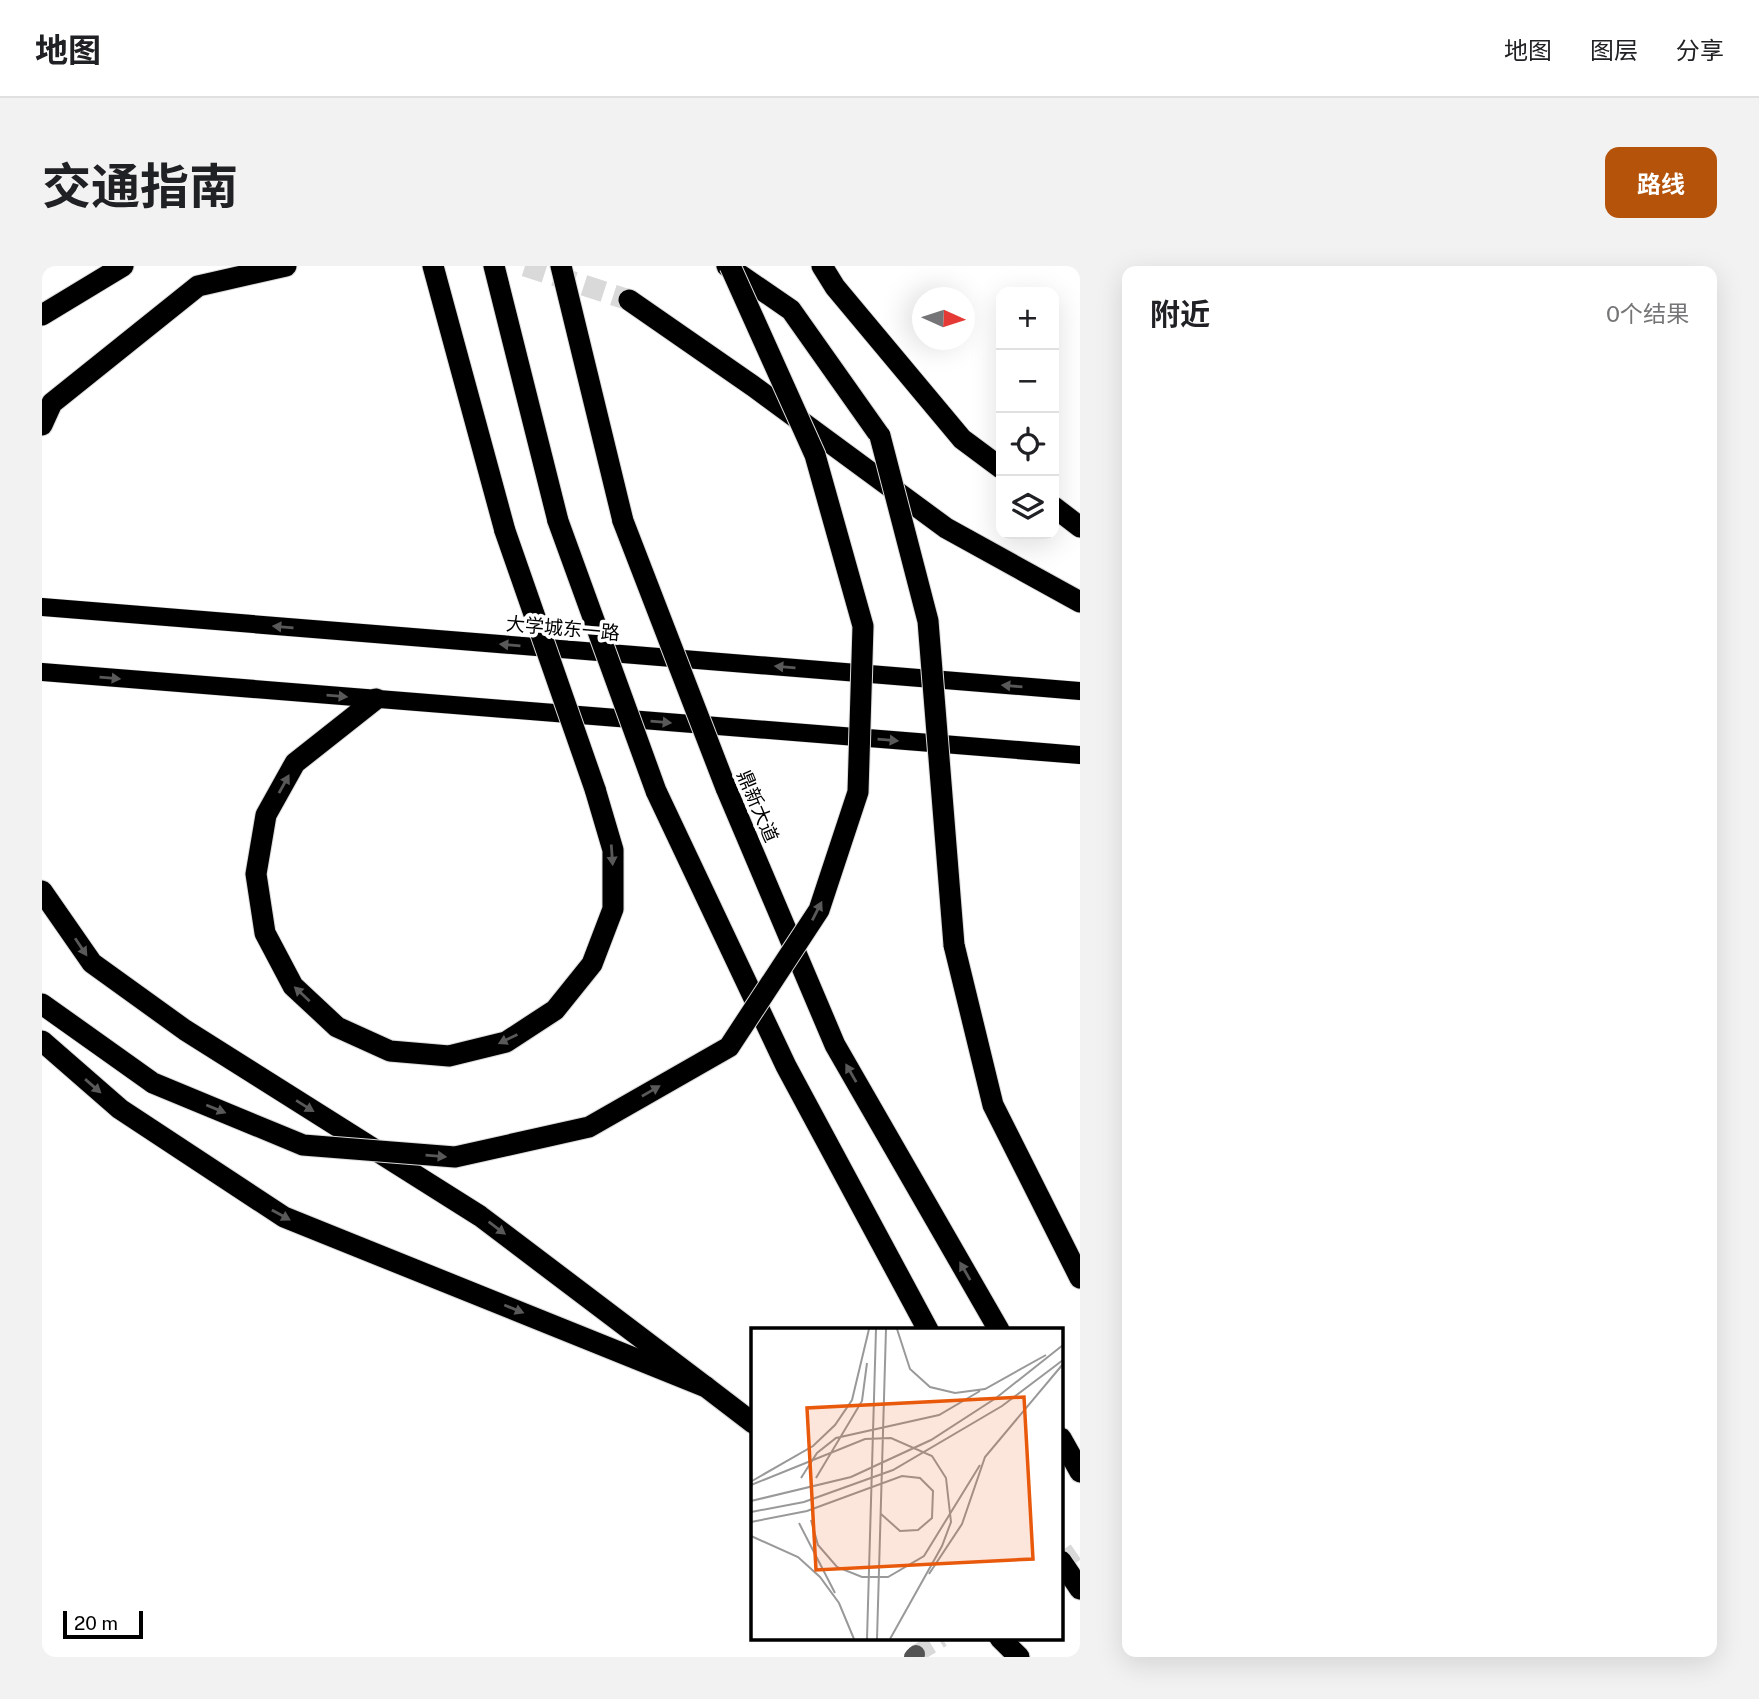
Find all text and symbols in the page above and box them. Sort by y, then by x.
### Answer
text: 地图 [35,31,101,69]
text: 地图 [1504,36,1552,64]
text: 图层 [1590,36,1638,64]
text: 分享 [1676,36,1724,64]
button: 路线 [1605,147,1717,218]
text: 交通指南 [42,157,238,215]
north arrow [912,287,975,350]
map controls [996,287,1059,539]
button: + [996,287,1059,350]
text: 附近 [1150,296,1210,332]
text: 0个结果 [1606,300,1689,327]
button: − [996,350,1059,413]
button: locate [996,413,1059,476]
button: layers [996,476,1059,539]
street label: 大学城东一路 [505,612,621,644]
one-way arrow [272,621,294,632]
one-way arrow [498,639,520,650]
one-way arrow [774,661,796,672]
one-way arrow [99,673,121,684]
one-way arrow [1001,680,1023,691]
one-way arrow [326,691,348,702]
one-way arrow [650,717,672,728]
one-way arrow [877,735,899,746]
street label: 鼎新大道 [733,767,783,845]
one-way arrow [278,774,290,793]
one-way arrow [607,844,618,866]
one-way arrow [811,901,823,921]
one-way arrow [74,938,88,956]
one-way arrow [294,987,311,1003]
one-way arrow [498,1033,519,1045]
one-way arrow [845,1064,857,1083]
one-way arrow [85,1078,102,1093]
one-way arrow [641,1085,661,1097]
one-way arrow [296,1099,315,1112]
one-way arrow [206,1104,227,1115]
one-way arrow [426,1151,448,1162]
one-way arrow [271,1208,291,1220]
one-way arrow [488,1221,506,1235]
one-way arrow [958,1261,971,1280]
one-way arrow [504,1304,525,1315]
inset map [751,1328,1062,1640]
scale bar [63,1608,144,1640]
text: 20 m [74,1612,118,1634]

